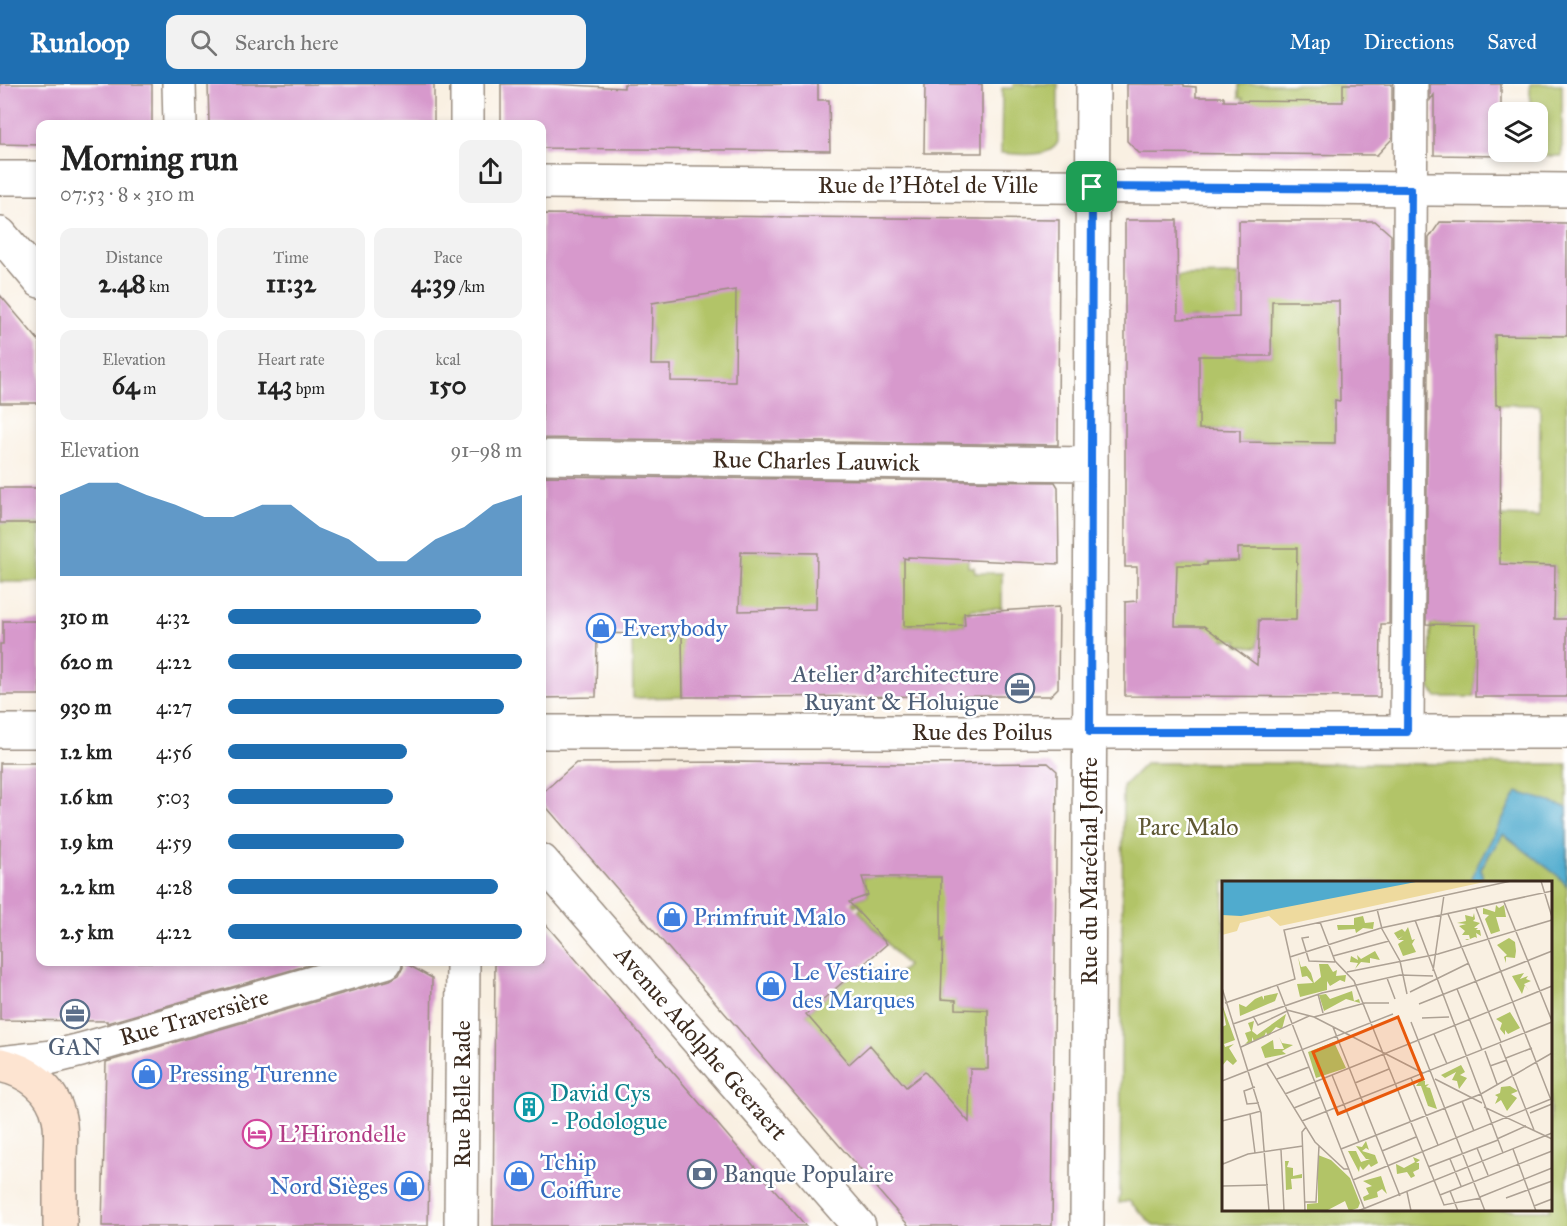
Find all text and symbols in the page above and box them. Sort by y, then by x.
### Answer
search box [166,15,586,69]
text: Runloop [30,25,130,60]
icon: search [187,26,220,59]
text: Search here [235,29,339,56]
text: Map [1290,29,1331,55]
text: Directions [1364,29,1454,55]
text: Saved [1487,29,1537,55]
map controls [1488,102,1548,162]
button: layers [1488,102,1548,162]
text: Morning run [60,139,238,179]
button: share [459,140,522,203]
pin [1066,161,1117,212]
street label: Rue de l'Hôtel de Ville [818,170,1038,200]
icon: arrive [1075,170,1108,203]
text: 07:53 · 8 × 310 m [60,182,195,206]
text: Distance [105,248,163,267]
text: Time [273,248,309,267]
text: Pace [433,248,463,267]
text: 2.48 [98,267,145,299]
text: 11:32 [266,267,316,299]
text: 4:39 [411,267,456,299]
text: km [145,277,170,296]
text: /km [456,277,485,296]
text: Elevation [102,350,166,369]
text: Heart rate [257,350,325,369]
text: kcal [435,350,461,369]
text: 64 [112,369,139,401]
text: 143 [257,369,292,401]
text: 150 [429,369,467,401]
text: m [139,379,156,398]
text: bpm [292,379,325,398]
text: Elevation [60,438,139,462]
text: 91–98 m [451,438,522,462]
street label: Rue Charles Lauwick [712,444,921,478]
text: 310 m [60,605,109,629]
text: 4:32 [156,605,190,629]
shop icon: Everybody [585,612,617,644]
place label: Everybody [622,613,728,643]
text: 620 m [60,650,113,674]
text: 4:22 [156,650,192,674]
place label: Atelier d'architecture Ruyant & Holuigue [791,659,999,717]
office icon: Atelier d'architecture Ruyant & Holuigue [1004,672,1036,704]
text: 930 m [60,695,112,719]
text: 4:27 [156,695,192,719]
street label: Rue des Poilus [912,717,1052,747]
text: 1.2 km [60,740,112,764]
text: 4:56 [156,740,192,764]
street label: Rue du Maréchal Joffre [1074,757,1104,985]
text: 1.6 km [60,785,113,809]
text: 5:03 [156,785,190,809]
park label: Parc Malo [1137,812,1239,842]
text: 1.9 km [60,830,113,854]
text: 4:59 [156,830,192,854]
text: 2.2 km [60,875,115,899]
text: 4:28 [156,875,193,899]
inset map [1222,881,1552,1211]
shop icon: Primfruit Malo [656,901,688,933]
place label: Primfruit Malo [693,902,846,932]
text: 2.5 km [60,920,114,944]
text: 4:22 [156,920,192,944]
street label: Avenue Adolphe Geeraert [608,939,794,1147]
place label: Le Vestiaire des Marques [792,957,915,1015]
shop icon: Le Vestiaire des Marques [755,970,787,1002]
street label: Rue Traversière [116,981,272,1053]
office icon: GAN [59,998,91,1030]
street label: Rue Belle Rade [447,1020,477,1168]
place label: GAN [48,1032,102,1062]
shop icon: Pressing Turenne [131,1058,163,1090]
place label: Pressing Turenne [168,1059,338,1089]
place label: David Cys - Podologue [550,1078,668,1136]
building icon: David Cys - Podologue [513,1091,545,1123]
hotel icon: L'Hirondelle [241,1118,273,1150]
place label: L'Hirondelle [278,1119,406,1149]
place label: Tchip Coiffure [540,1147,621,1205]
bank icon: Banque Populaire [686,1158,718,1190]
place label: Banque Populaire [723,1159,894,1189]
shop icon: Tchip Coiffure [503,1160,535,1192]
shop icon: Nord Sièges [393,1170,425,1202]
place label: Nord Sièges [270,1171,388,1201]

